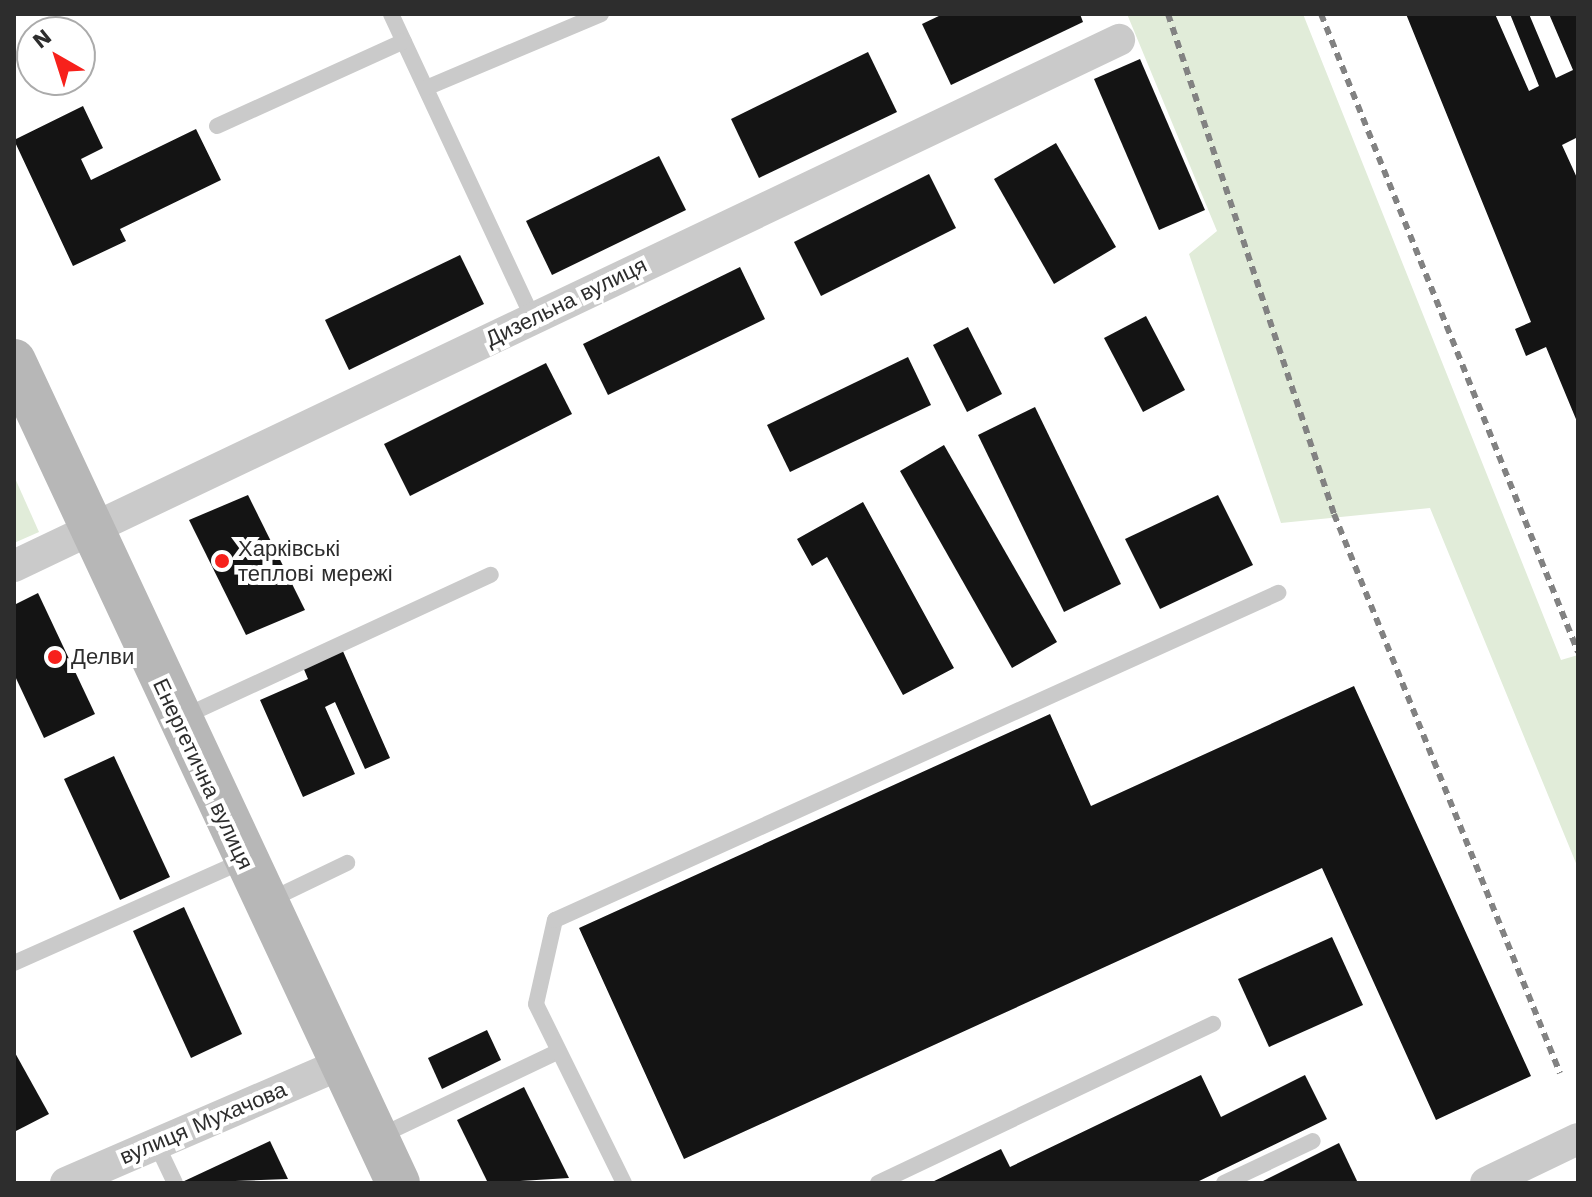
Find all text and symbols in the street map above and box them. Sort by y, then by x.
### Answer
north arrow [16,16,96,96]
text: N [28,24,56,53]
street label: Дизельна вулиця [481,252,651,352]
place label: Харківські теплові мережі [238,535,393,586]
marker: Харківські теплові мережі [213,552,231,570]
place label: Делви [71,644,134,670]
marker: Делви [46,648,64,666]
street label: Енергетична вулиця [147,674,259,874]
street label: вулиця Мухачова [116,1076,290,1170]

